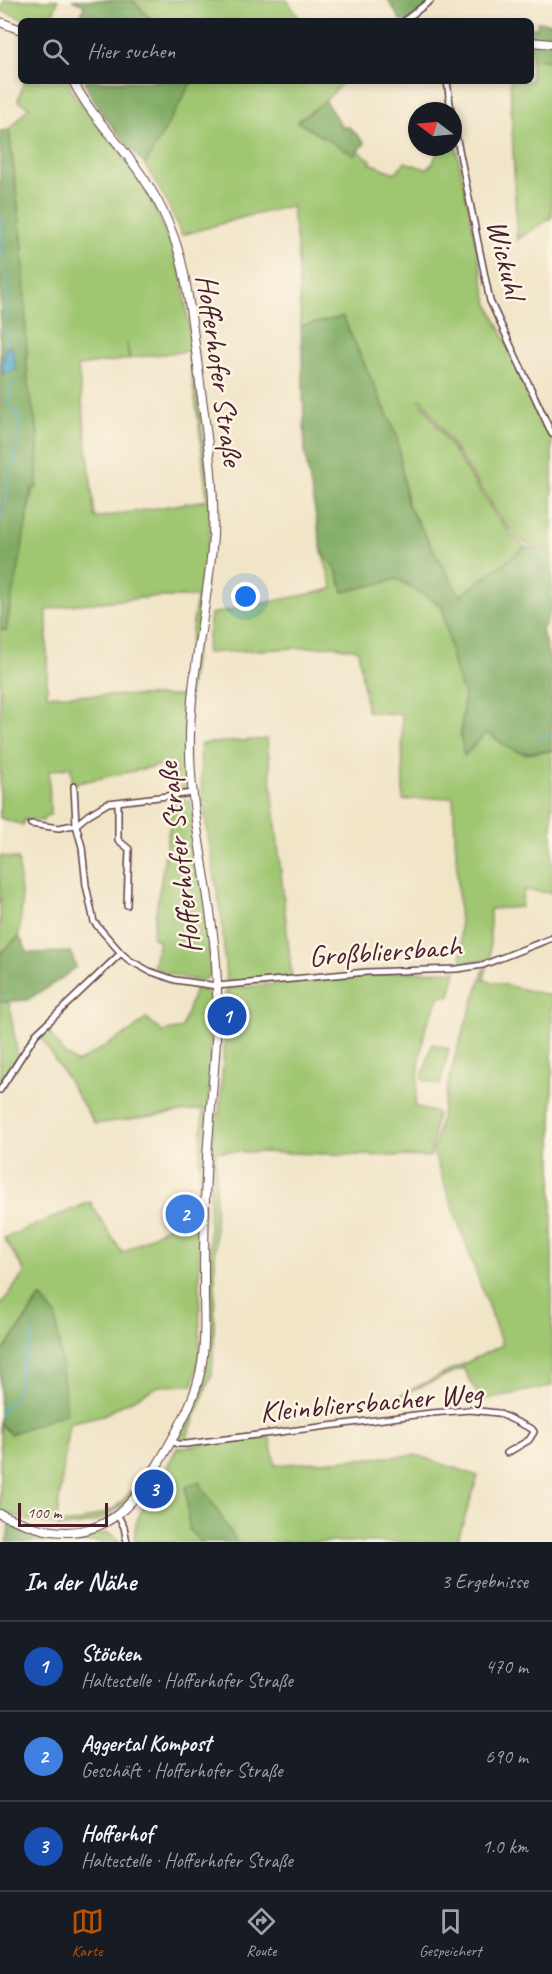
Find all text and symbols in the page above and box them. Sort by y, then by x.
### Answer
search box [18,18,534,84]
icon: search [39,35,72,68]
text: Hier suchen [87,37,175,65]
north arrow [408,102,462,156]
street label: Wickuhl [478,216,535,307]
street label: Hofferhofer Straße [188,272,253,470]
your location [231,582,260,611]
street label: Hofferhofer Straße [148,758,210,956]
street label: Großbliersbach [307,927,465,975]
pin: 1 [208,994,246,1038]
pin: 2 [166,1192,204,1236]
street label: Kleinbliersbacher Weg [258,1373,486,1431]
pin: 3 [134,1466,174,1512]
scale bar [18,1500,108,1528]
text: 100 m [27,1503,61,1523]
text: In der Nähe [24,1565,136,1598]
text: 3 Ergebnisse [441,1569,528,1594]
text: Stöcken [81,1640,141,1668]
text: 1 [39,1654,48,1679]
text: 470 m [485,1654,528,1679]
text: Haltestelle · Hofferhofer Straße [81,1668,293,1693]
text: Aggertal Kompost [81,1730,211,1758]
text: 2 [39,1744,48,1769]
text: 690 m [485,1744,528,1769]
text: Geschäft · Hofferhofer Straße [81,1758,283,1783]
text: Hofferhof [81,1820,153,1848]
text: 3 [39,1834,48,1859]
text: 1.0 km [482,1834,528,1859]
text: Haltestelle · Hofferhofer Straße [81,1848,293,1873]
tab: Karte [71,1905,104,1961]
tab: Route [245,1905,278,1961]
tab: Gespeichert [419,1905,481,1961]

